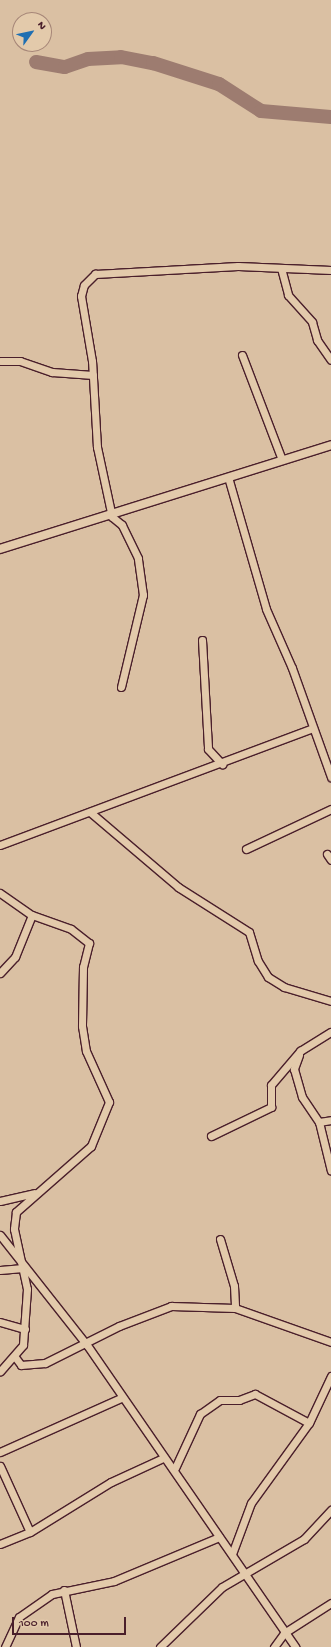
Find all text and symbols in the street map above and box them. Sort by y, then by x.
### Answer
north arrow [12,12,52,52]
text: N [34,20,48,32]
scale bar [14,1609,128,1635]
text: 100 m [19,1617,49,1631]

